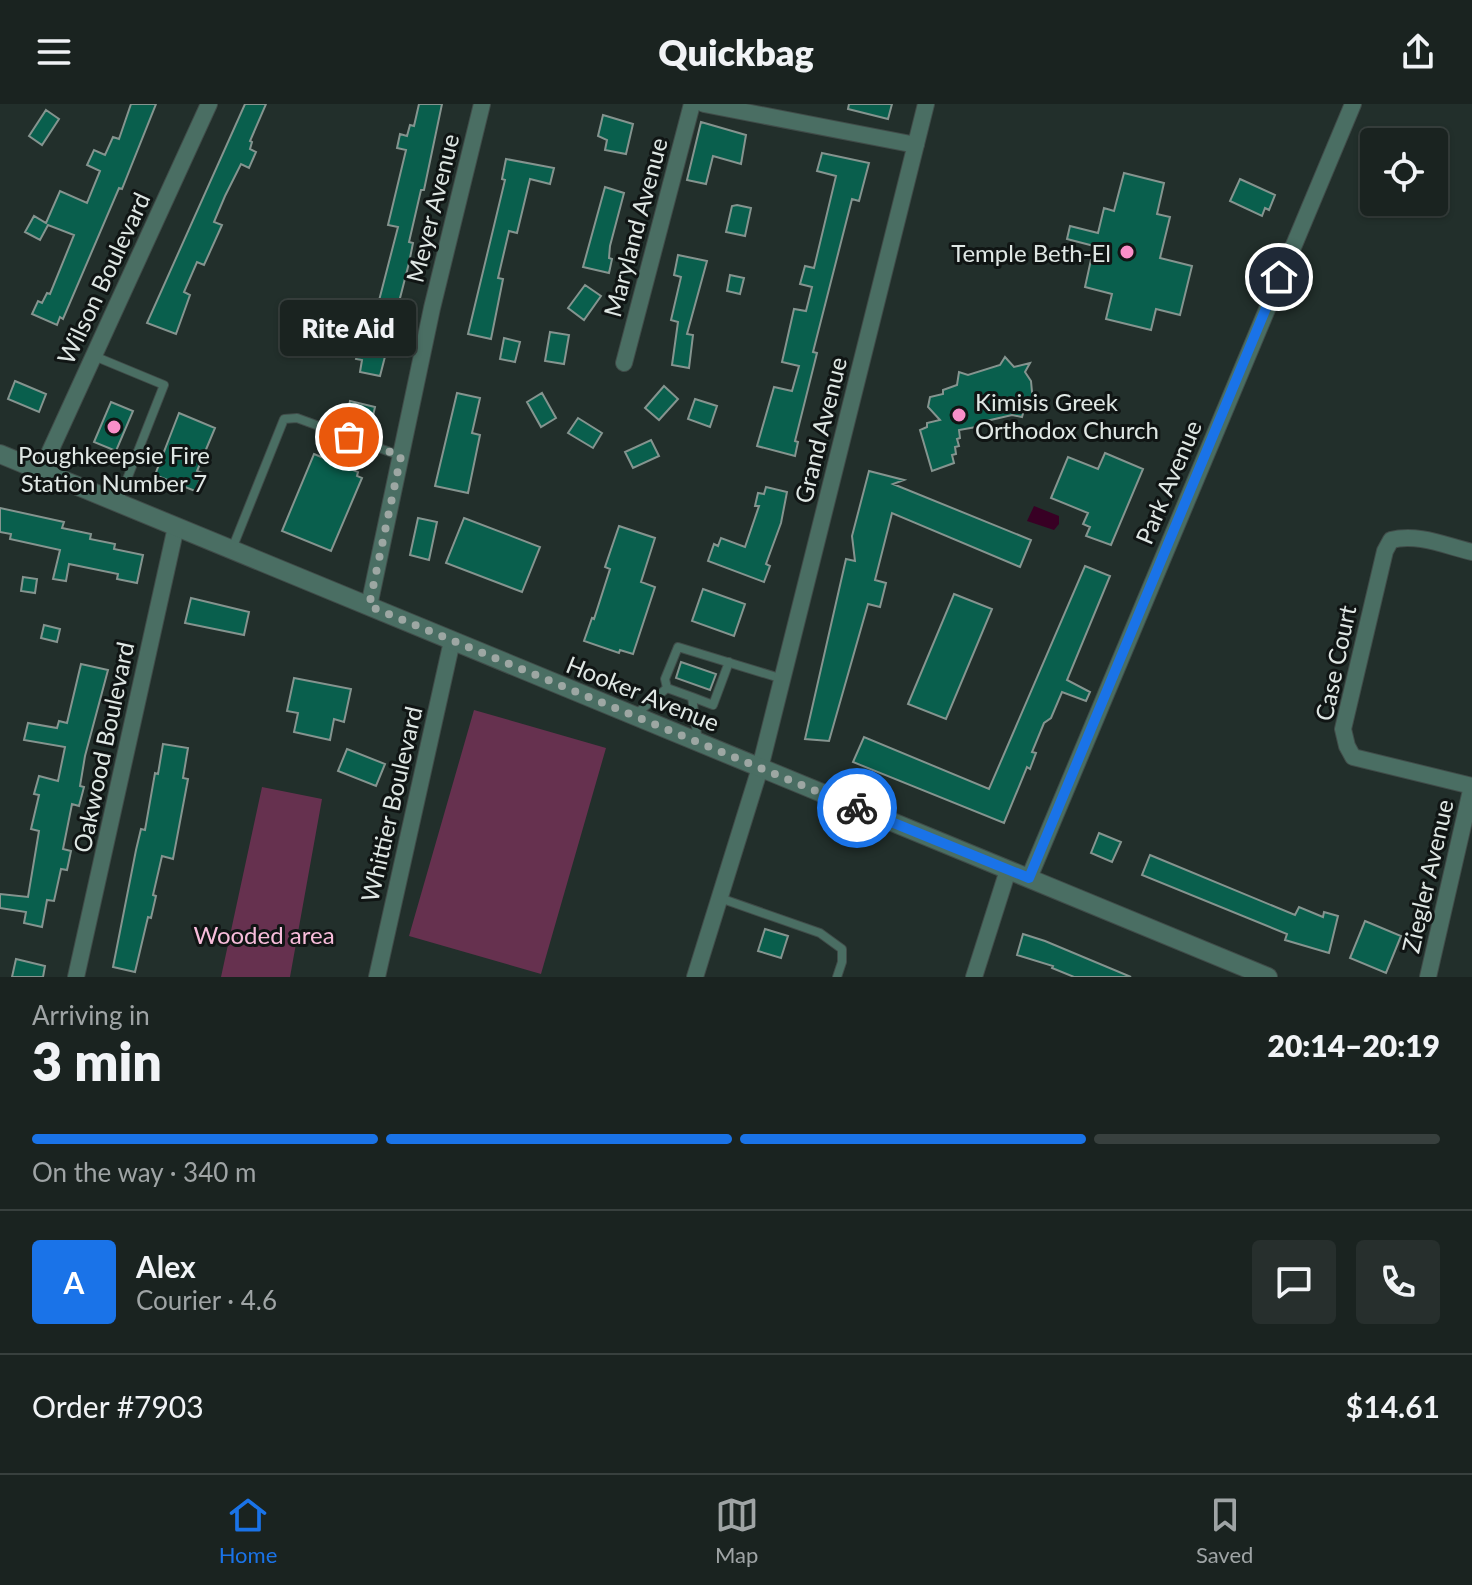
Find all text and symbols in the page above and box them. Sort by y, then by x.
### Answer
icon: menu [32,30,76,74]
text: Quickbag [658,30,814,74]
icon: share [1396,30,1440,74]
map controls [1360,128,1448,216]
button: locate [1360,128,1448,216]
street label: Meyer Avenue [400,131,464,285]
street label: Maryland Avenue [597,134,673,320]
street label: Wilson Boulevard [51,188,155,368]
place label: Temple Beth-El [951,238,1111,267]
marker: Temple Beth-El [1118,243,1136,261]
pin [1245,243,1313,311]
icon: home [1257,255,1301,299]
callout: Rite Aid [281,301,417,357]
text: Rite Aid [301,312,395,344]
street label: Grand Avenue [788,354,852,506]
place label: Kimisis Greek Orthodox Church [975,387,1159,444]
pin [315,403,383,471]
marker: Kimisis Greek Orthodox Church [950,406,968,424]
icon: bag [327,415,371,459]
street label: Park Avenue [1129,416,1207,548]
marker: Poughkeepsie Fire Station Number 7 [105,418,123,436]
place label: Poughkeepsie Fire Station Number 7 [18,440,210,497]
street label: Case Court [1309,602,1361,723]
street label: Oakwood Boulevard [67,639,139,855]
street label: Hooker Avenue [562,649,724,737]
street label: Whittier Boulevard [354,704,428,904]
courier [817,768,897,848]
icon: bike [835,786,879,830]
street label: Ziegler Avenue [1395,796,1459,956]
park label: Wooded area [193,920,335,949]
text: Arriving in [32,999,150,1031]
text: 20:14–20:19 [1267,1027,1440,1063]
text: 3 min [32,1030,162,1092]
text: On the way · 340 m [32,1156,256,1188]
button: chat [1252,1240,1336,1324]
button: phone [1356,1240,1440,1324]
text: Alex [136,1248,196,1284]
text: A [64,1264,84,1300]
text: Courier · 4.6 [136,1284,277,1316]
text: Order #7903 [32,1388,204,1424]
text: $14.61 [1346,1388,1440,1424]
tab: Home [219,1493,277,1568]
tab: Map [715,1493,759,1568]
tab: Saved [1196,1493,1253,1568]

